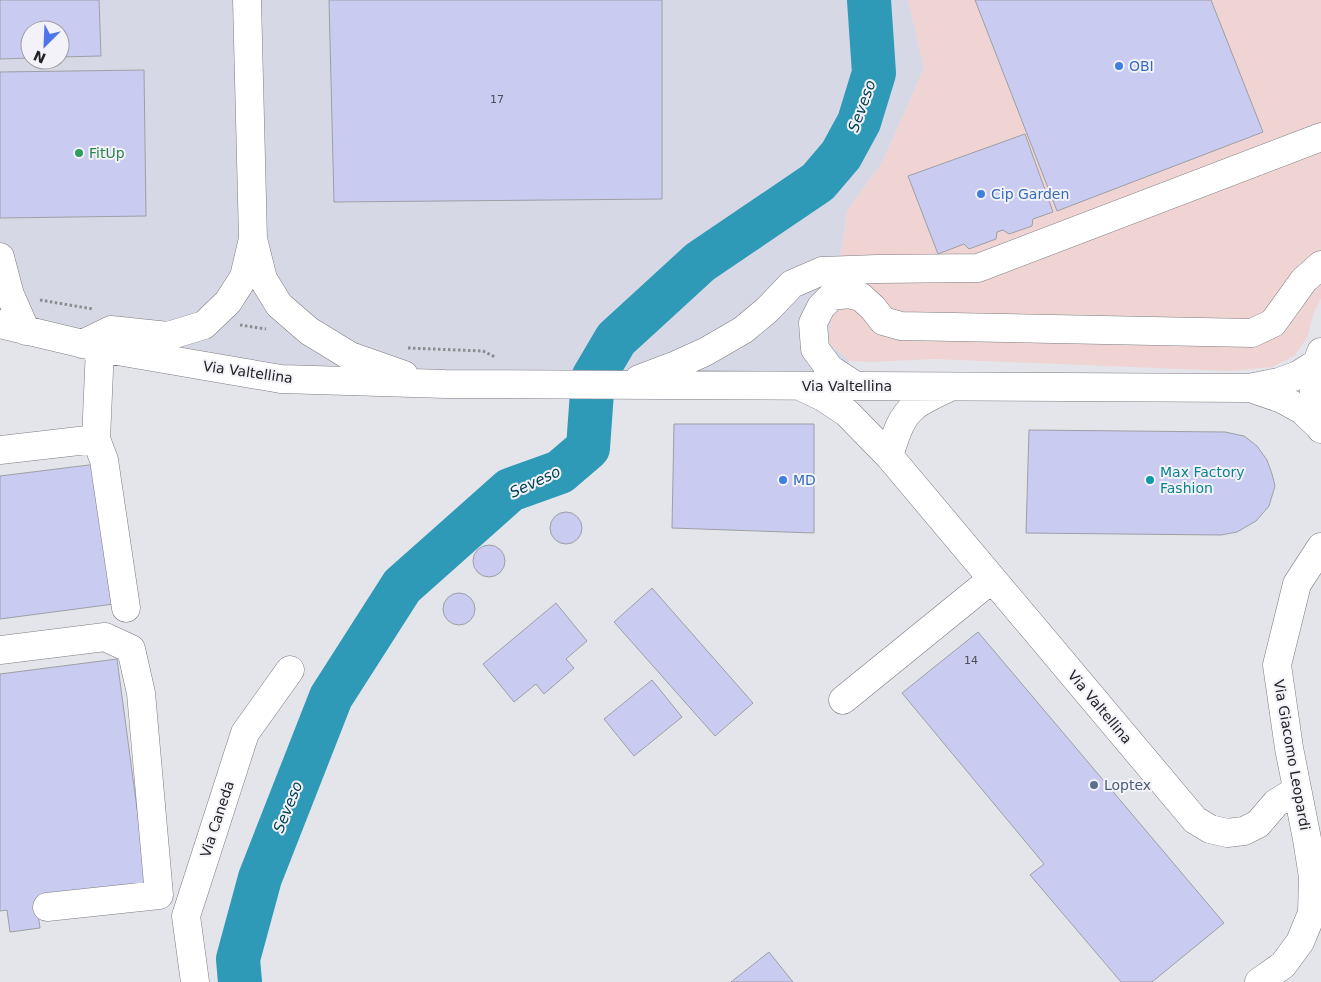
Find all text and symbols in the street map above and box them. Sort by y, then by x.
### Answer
north arrow [20,20,70,70]
text: N [31,47,48,67]
place label: OBI [1129,58,1154,74]
marker: OBI [1113,60,1125,72]
water label: Seveso [844,78,880,134]
house number: 17 [490,93,504,106]
place label: FitUp [89,145,125,161]
marker: FitUp [73,147,85,159]
place label: Cip Garden [991,186,1069,202]
marker: Cip Garden [975,188,987,200]
street label: Via Valtellina [202,358,294,386]
street label: Via Valtellina [802,378,892,394]
water label: Seveso [507,462,563,502]
place label: Max Factory Fashion [1160,464,1245,496]
place label: MD [793,472,816,488]
marker: MD [777,474,789,486]
marker: Max Factory Fashion [1144,474,1156,486]
house number: 14 [964,654,978,667]
street label: Via Valtellina [1065,667,1135,747]
street label: Via Giacomo Leopardi [1271,678,1313,832]
place label: Loptex [1104,777,1151,793]
street label: Via Caneda [197,779,237,859]
water label: Seveso [270,779,306,835]
marker: Loptex [1088,779,1100,791]

